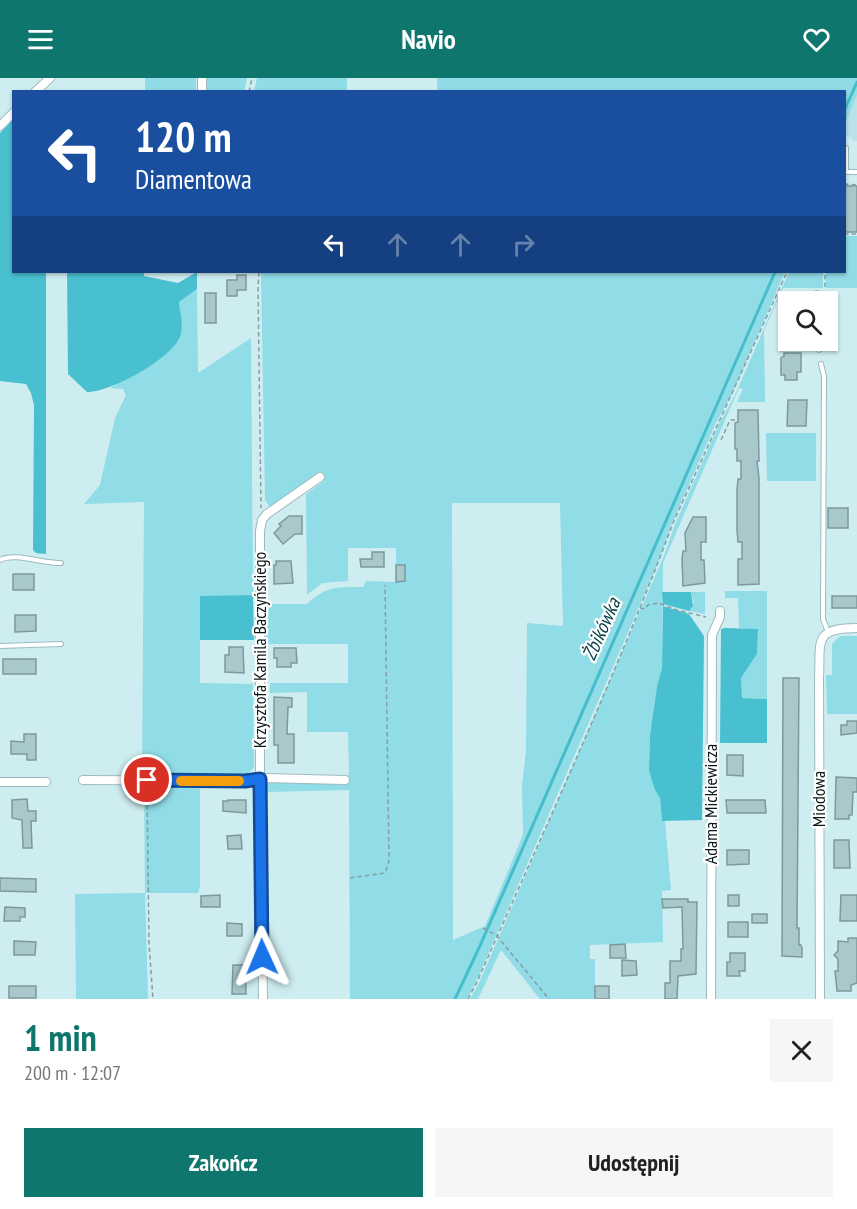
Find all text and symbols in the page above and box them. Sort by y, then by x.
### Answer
text: Navio [401,22,456,56]
icon: menu [24,23,57,56]
icon: heart [800,23,833,56]
text: 120 m [135,109,232,164]
icon: left [36,114,114,192]
text: Diamentowa [135,162,252,196]
icon: left [318,228,351,261]
icon: ahead [381,228,414,261]
icon: ahead [444,228,477,261]
icon: right [507,228,540,261]
map controls [778,291,838,351]
button: search [778,291,838,351]
street label: Krzysztofa Kamila Baczyńskiego [248,552,271,748]
water label: Żbikówka [576,593,627,664]
street label: Adama Mickiewicza [699,744,722,864]
pin [121,754,172,805]
icon: arrive [130,763,163,796]
street label: Miodowa [807,771,830,827]
position arrow [230,925,294,989]
text: 1 min [24,1014,97,1061]
button: close [770,1019,833,1082]
text: 200 m · 12:07 [24,1060,121,1086]
button: Zakończ [24,1128,423,1197]
button: Udostępnij [435,1128,833,1197]

